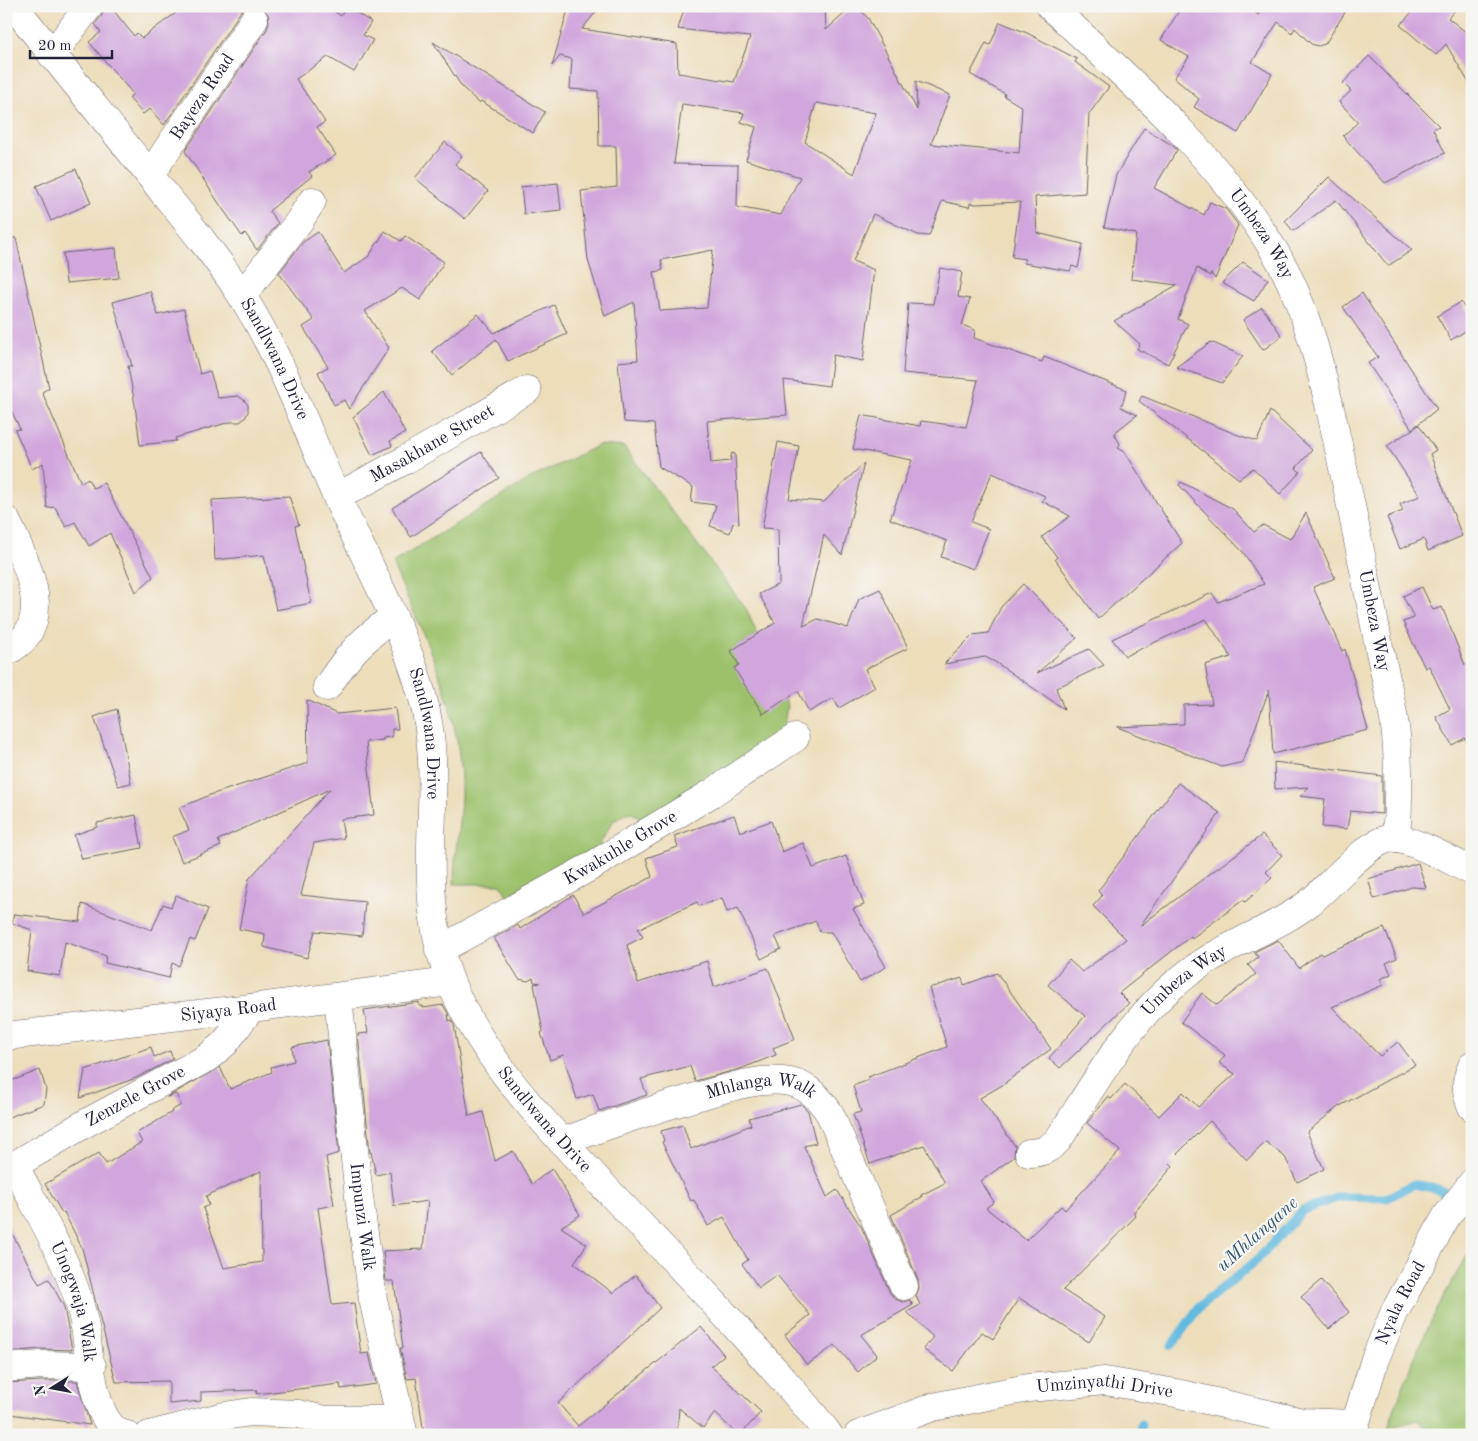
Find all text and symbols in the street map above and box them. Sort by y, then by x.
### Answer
scale bar [30,28,112,60]
text: 20 m [38,39,72,54]
street label: Bayeza Road [167,50,238,143]
street label: Umbeza Way [1225,185,1297,282]
street label: Sandlwana Drive [237,295,312,423]
street label: Masakhane Street [367,402,497,486]
street label: Umbeza Way [1355,568,1393,674]
street label: Sandlwana Drive [405,665,442,800]
street label: Kwakuhle Grove [561,807,680,889]
street label: Umbeza Way [1138,941,1230,1020]
street label: Siyaya Road [179,996,278,1025]
street label: Zenzele Grove [83,1063,188,1130]
street label: Sandlwana Drive [494,1063,595,1176]
street label: Mhlanga Walk [704,1071,820,1103]
street label: Impunzi Walk [346,1162,378,1272]
water label: uMhlangane [1214,1194,1302,1276]
street label: Unogwaja Walk [47,1239,99,1363]
street label: Nyala Road [1373,1258,1429,1347]
north arrow [28,1364,78,1414]
street label: Umzinyathi Drive [1035,1372,1174,1401]
text: N [32,1383,48,1397]

